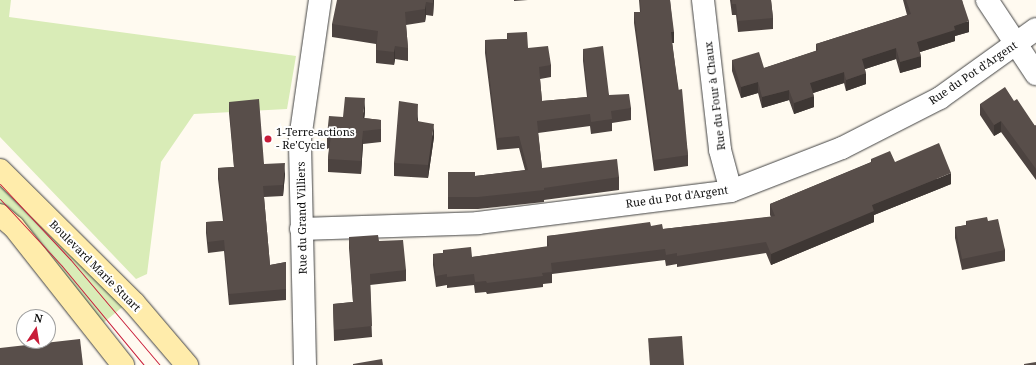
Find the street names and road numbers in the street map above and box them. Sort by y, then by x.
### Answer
street label: Rue du Pot d'Argent [927,39,1019,107]
street label: Rue du Four à Chaux [702,41,728,151]
street label: Rue du Grand Villiers [294,162,310,274]
street label: Rue du Pot d'Argent [625,183,729,211]
street label: Boulevard Marie Stuart [47,218,143,314]

